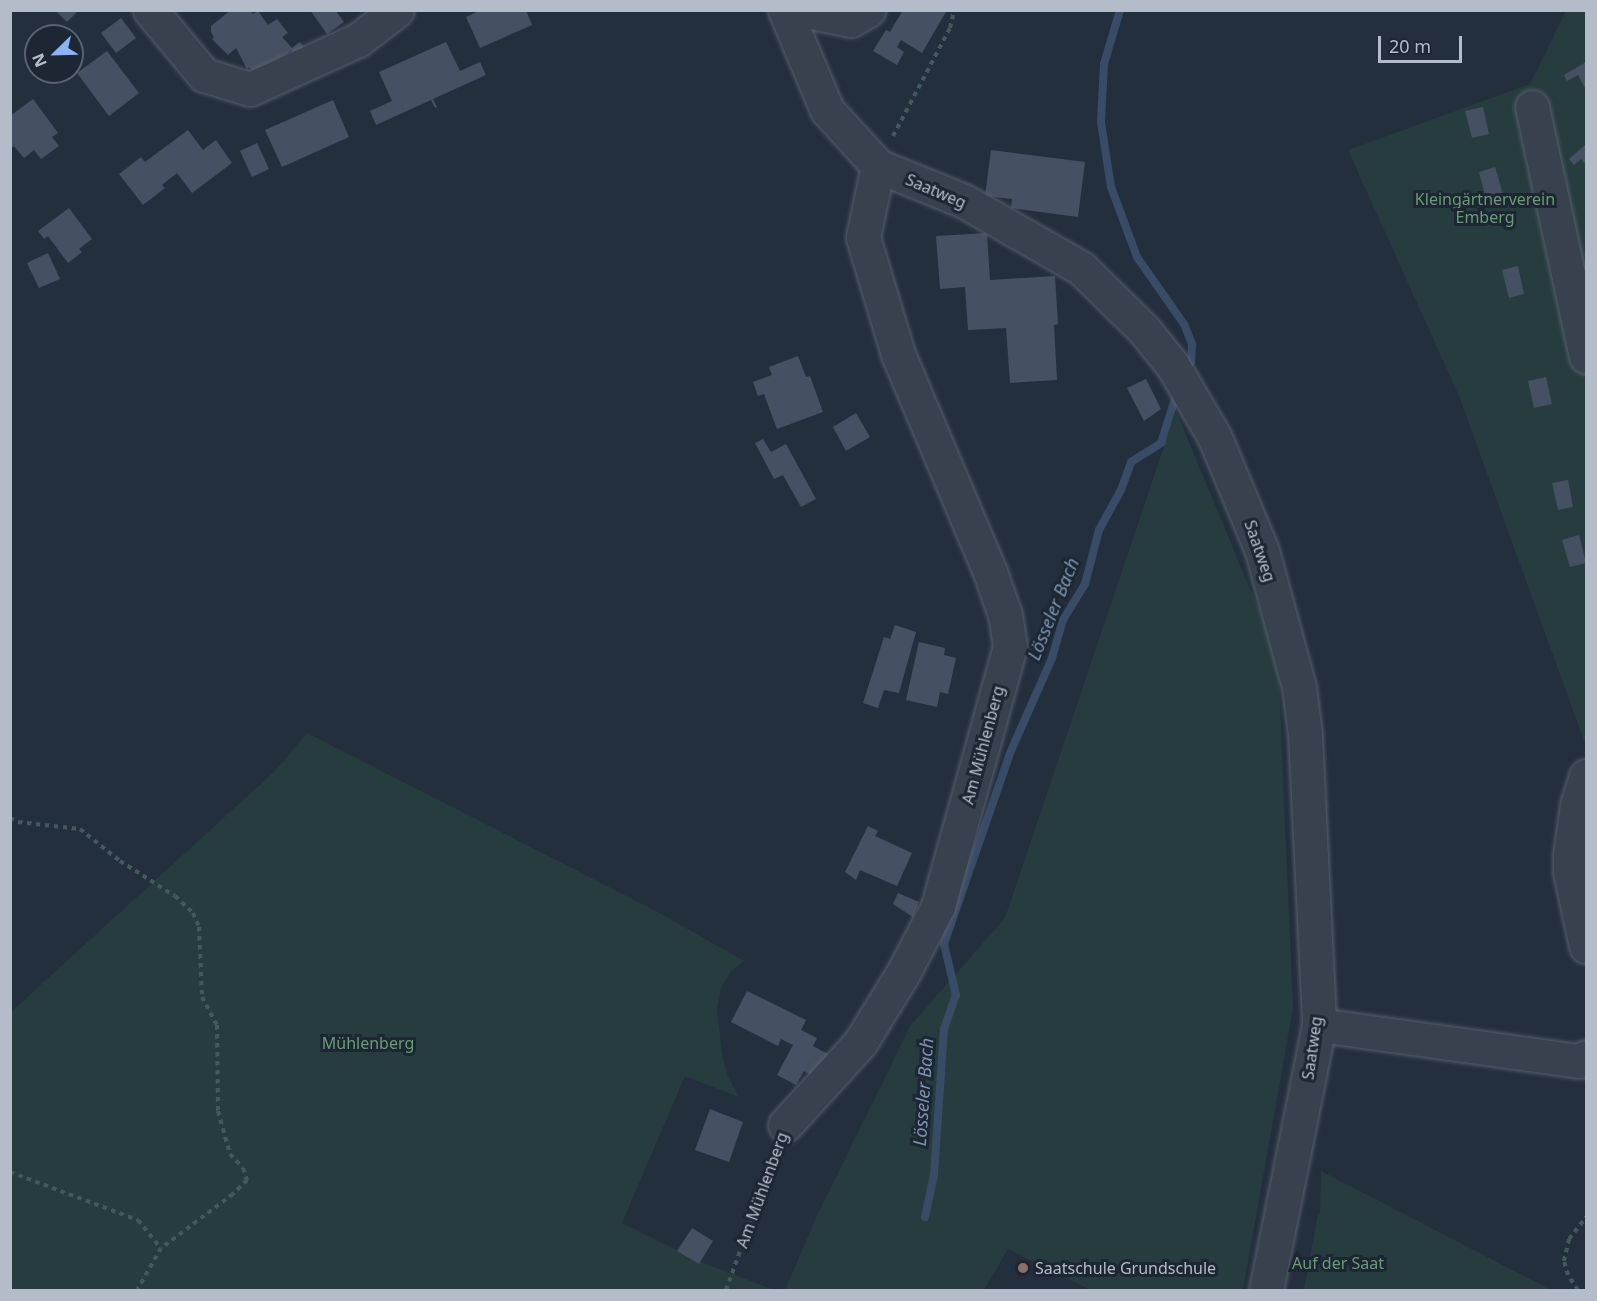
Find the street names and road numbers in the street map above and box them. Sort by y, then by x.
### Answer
street label: Saatweg [903,170,969,212]
street label: Saatweg [1241,518,1279,584]
street label: Am Mühlenberg [958,684,1008,806]
street label: Saatweg [1298,1015,1326,1081]
street label: Am Mühlenberg [732,1129,792,1251]

